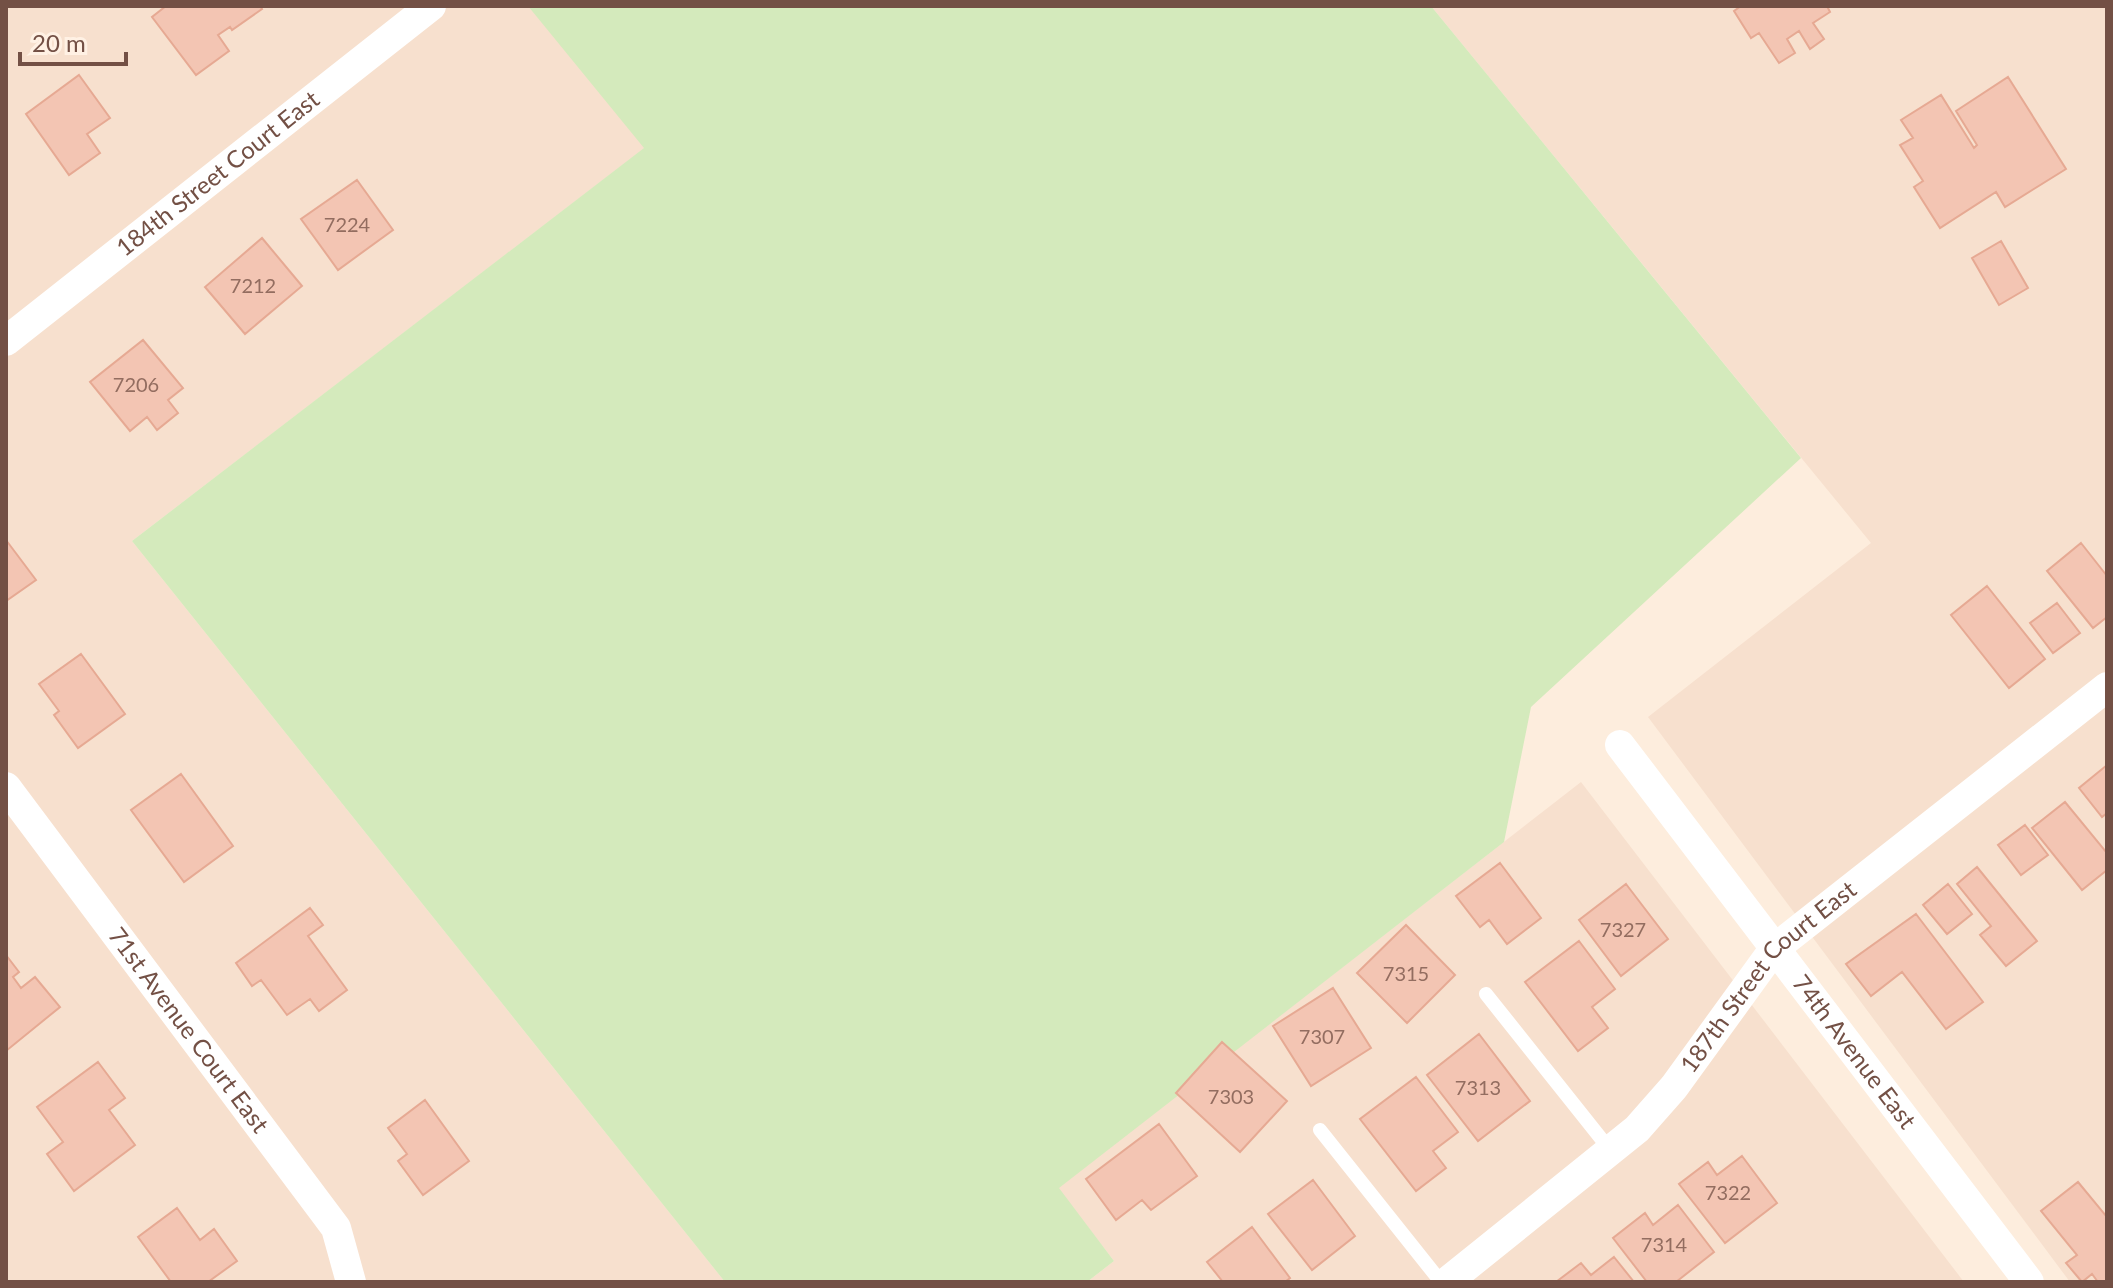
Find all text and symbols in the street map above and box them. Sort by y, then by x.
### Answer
scale bar [20,16,126,66]
text: 20 m [32,28,86,57]
street label: 184th Street Court East [110,84,325,262]
house number: 7224 [324,212,371,236]
house number: 7212 [230,273,276,297]
house number: 7206 [113,372,159,396]
street label: 187th Street Court East [1673,874,1862,1078]
house number: 7327 [1600,917,1646,941]
street label: 71st Avenue Court East [103,921,276,1138]
house number: 7315 [1383,961,1429,985]
street label: 74th Avenue East [1787,969,1923,1134]
house number: 7307 [1299,1024,1345,1048]
house number: 7313 [1455,1075,1501,1099]
house number: 7303 [1208,1084,1254,1108]
house number: 7322 [1705,1180,1751,1204]
house number: 7314 [1641,1232,1688,1256]

